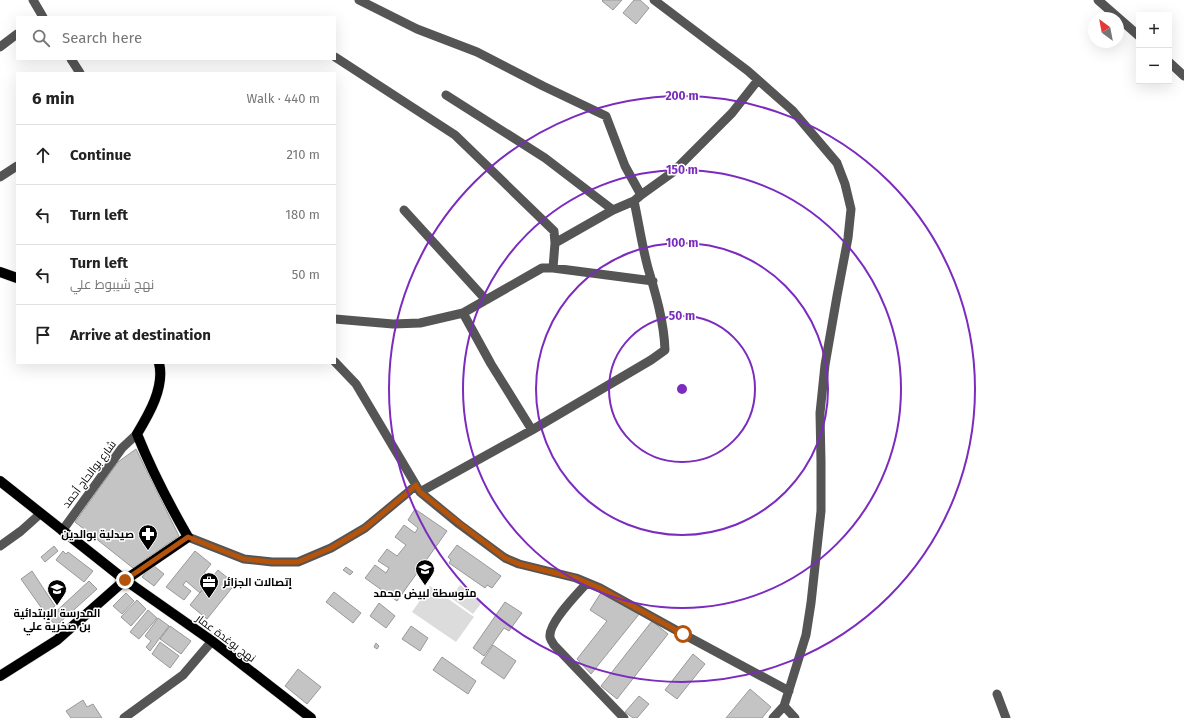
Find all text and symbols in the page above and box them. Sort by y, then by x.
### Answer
north arrow [1088,12,1124,48]
map controls [1136,12,1172,84]
button: + [1136,12,1172,48]
search box [16,16,336,60]
icon: search [30,27,52,49]
text: Search here [62,29,142,47]
button: − [1136,48,1172,84]
text: 6 min [32,88,75,109]
text: 200 m [665,89,699,103]
text: Walk · 440 m [247,91,320,106]
icon: ahead [32,144,54,166]
text: Continue [70,146,131,164]
text: 210 m [286,147,320,162]
text: 150 m [666,163,698,177]
icon: left [32,204,54,226]
text: Turn left [70,206,128,224]
text: 180 m [285,207,320,222]
text: 100 m [666,236,698,250]
text: Turn left [70,254,128,272]
icon: left [32,264,54,286]
text: 50 m [292,267,320,282]
text: نهج شيبوط علي [70,277,154,292]
text: 50 m [669,309,695,323]
icon: arrive [32,324,54,346]
text: Arrive at destination [70,326,211,344]
centre of rings [675,382,689,396]
street label: شارع بوالحاج أحمد [59,437,120,511]
pharmacy icon: صيدلية بوالدين [137,523,159,551]
place label: صيدلية بوالدين [61,528,134,542]
school or university icon: متوسطة لبيض محمد [414,558,436,586]
route end [116,571,134,589]
office icon: إتصالات الجزائر [198,571,220,599]
place label: إتصالات الجزائر [222,576,292,589]
school or university icon: المدرسة الإبتدائية بن صخرية علي [46,578,68,606]
place label: متوسطة لبيض محمد [373,587,477,601]
place label: المدرسة الإبتدائية بن صخرية علي [13,607,101,636]
street label: نهج بوغدة عمار [192,611,258,666]
route start [674,625,692,643]

